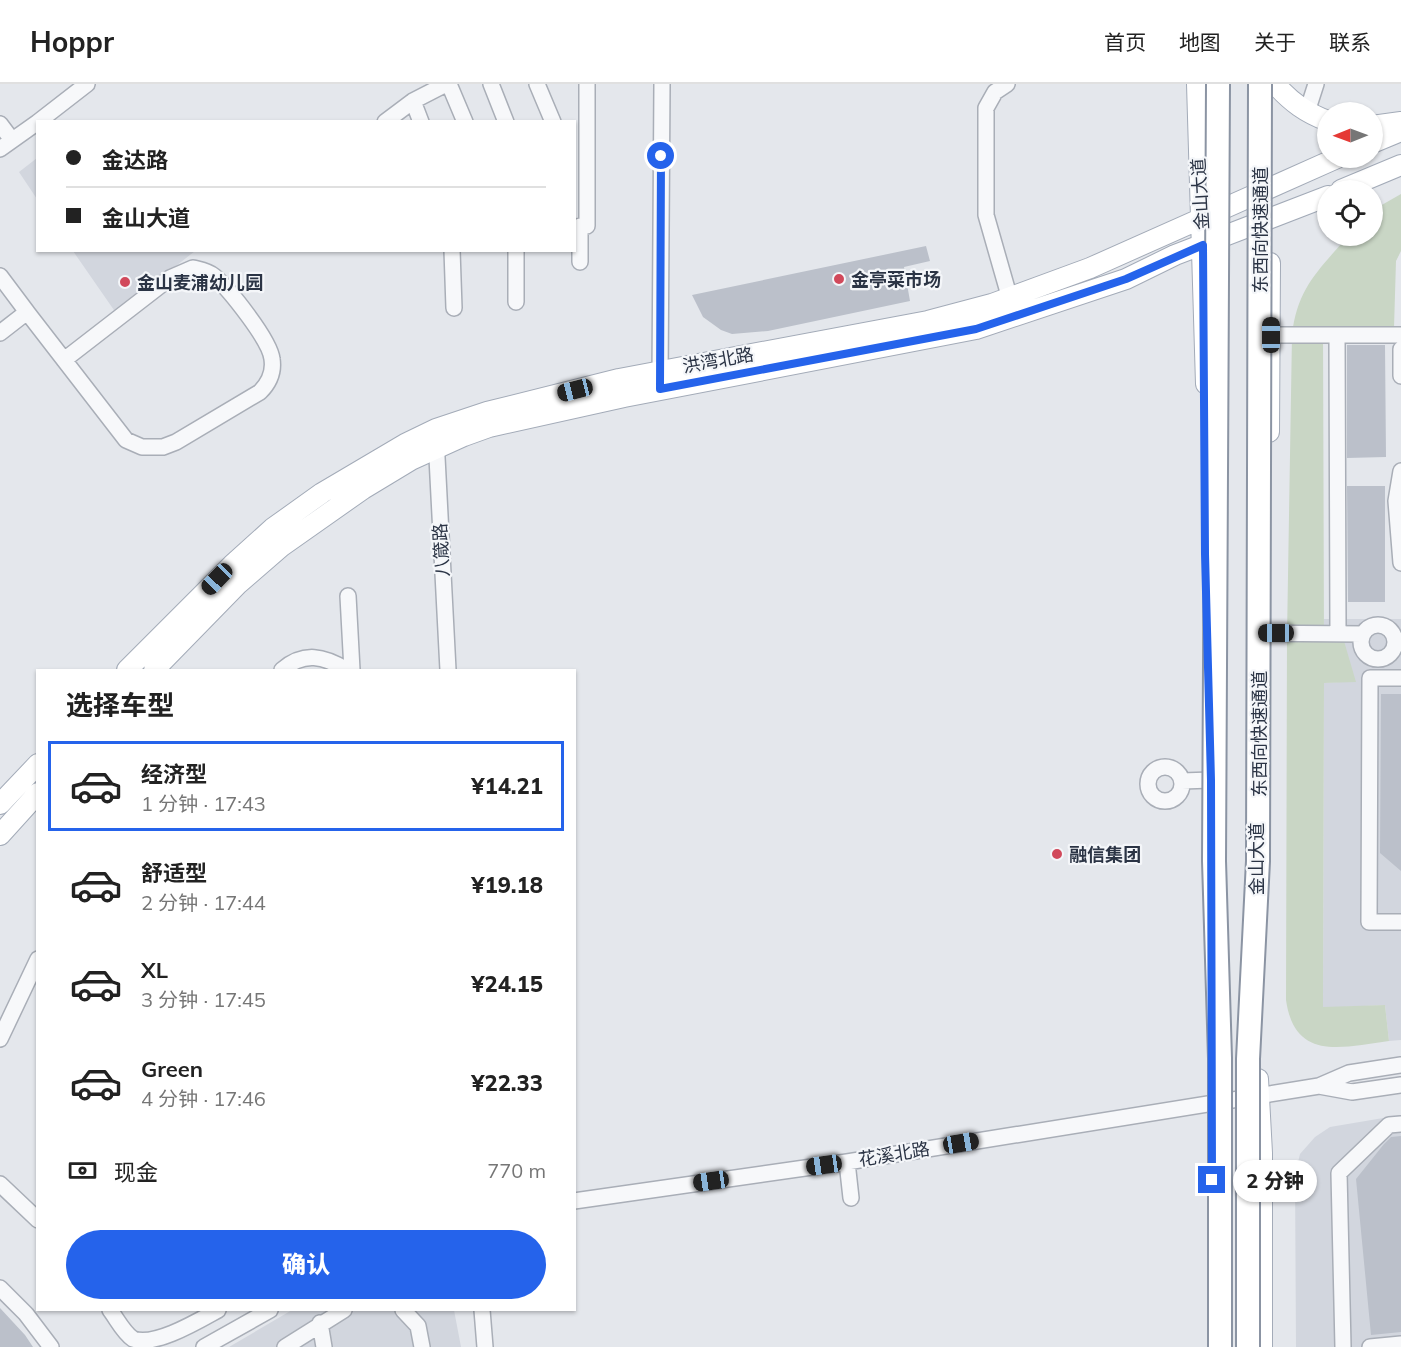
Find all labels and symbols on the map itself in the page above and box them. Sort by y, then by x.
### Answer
north arrow [1317,102,1383,168]
route start [647,142,674,169]
street label: 金山大道 [1187,157,1213,231]
street label: 东西向快速通道 [1249,167,1272,293]
place label: 金亭菜市场 [851,268,941,291]
place label: 金山麦浦幼儿园 [137,271,263,294]
marker: 金亭菜市场 [832,272,846,286]
marker: 金山麦浦幼儿园 [118,275,132,289]
car [1262,317,1280,353]
street label: 洪湾北路 [681,342,755,378]
car [555,377,595,403]
street label: 八箴路 [428,522,454,578]
car [198,560,236,598]
car [1258,624,1294,642]
street label: 东西向快速通道 [1248,671,1271,797]
street label: 金山大道 [1245,823,1268,895]
place label: 融信集团 [1069,843,1141,866]
marker: 融信集团 [1050,847,1064,861]
car [942,1131,980,1155]
street label: 花溪北路 [857,1137,931,1171]
car [805,1154,843,1176]
callout: 2 分钟 [1233,1159,1317,1201]
route end [1198,1166,1225,1193]
car [692,1170,730,1192]

